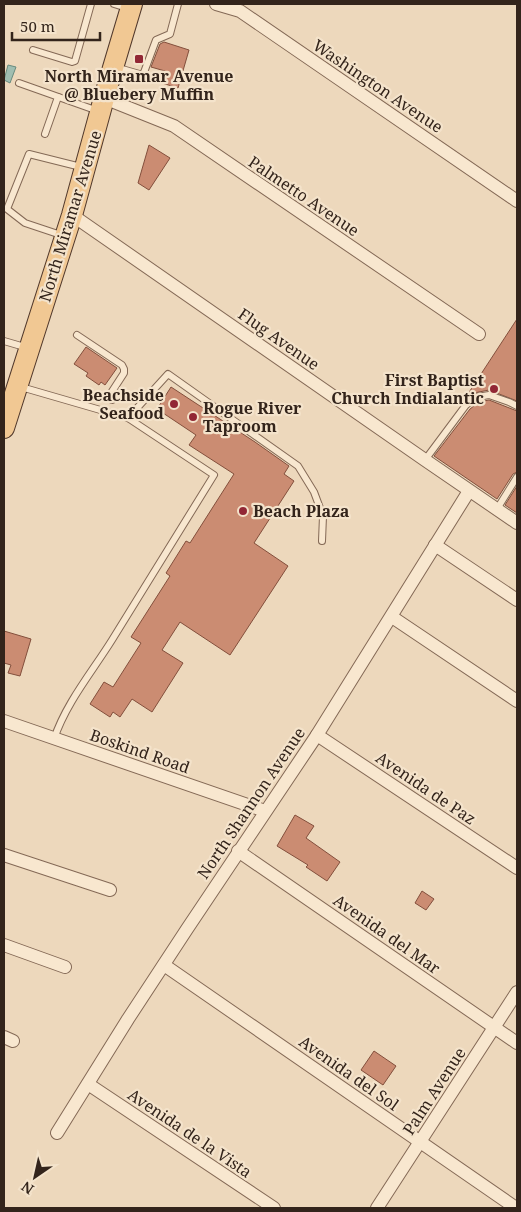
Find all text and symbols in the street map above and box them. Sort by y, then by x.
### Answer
scale bar [12,10,100,42]
text: 50 m [20,16,55,36]
street label: Washington Avenue [309,34,447,138]
marker: North Miramar Avenue @ Bluebery Muffin [133,53,145,65]
place label: North Miramar Avenue @ Bluebery Muffin [45,65,233,105]
street label: North Miramar Avenue [33,128,107,304]
street label: Palmetto Avenue [244,151,364,241]
street label: Flug Avenue [234,303,324,375]
place label: First Baptist Church Indialantic [331,369,485,409]
marker: First Baptist Church Indialantic [488,383,500,395]
place label: Beachside Seafood [83,384,165,424]
place label: Rogue River Taproom [203,397,302,437]
marker: Beachside Seafood [168,398,180,410]
marker: Rogue River Taproom [187,411,199,423]
place label: Beach Plaza [253,500,350,522]
marker: Beach Plaza [237,505,249,517]
street label: North Shannon Avenue [192,723,310,883]
street label: Boskind Road [87,724,193,778]
street label: Avenida de Paz [372,746,480,830]
street label: Avenida del Mar [329,889,445,979]
street label: Avenida del Sol [295,1030,403,1116]
street label: Palm Avenue [398,1043,470,1139]
street label: Avenida de la Vista [124,1083,256,1183]
north arrow [10,1152,60,1202]
text: N [18,1177,37,1199]

